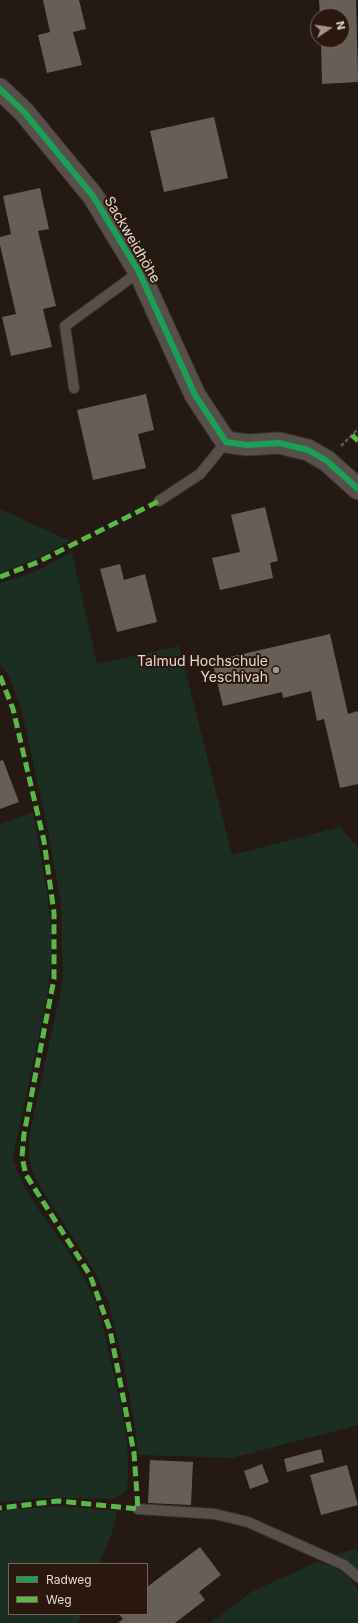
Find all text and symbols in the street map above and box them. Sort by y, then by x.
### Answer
north arrow [310,8,350,48]
text: N [333,20,348,31]
street label: Sackweidhöhe [100,194,164,286]
place label: Talmud Hochschule Yeschivah [137,654,268,686]
marker: Talmud Hochschule Yeschivah [271,665,281,675]
legend [8,1563,148,1615]
text: Radweg [46,1572,92,1587]
text: Weg [46,1592,72,1607]

